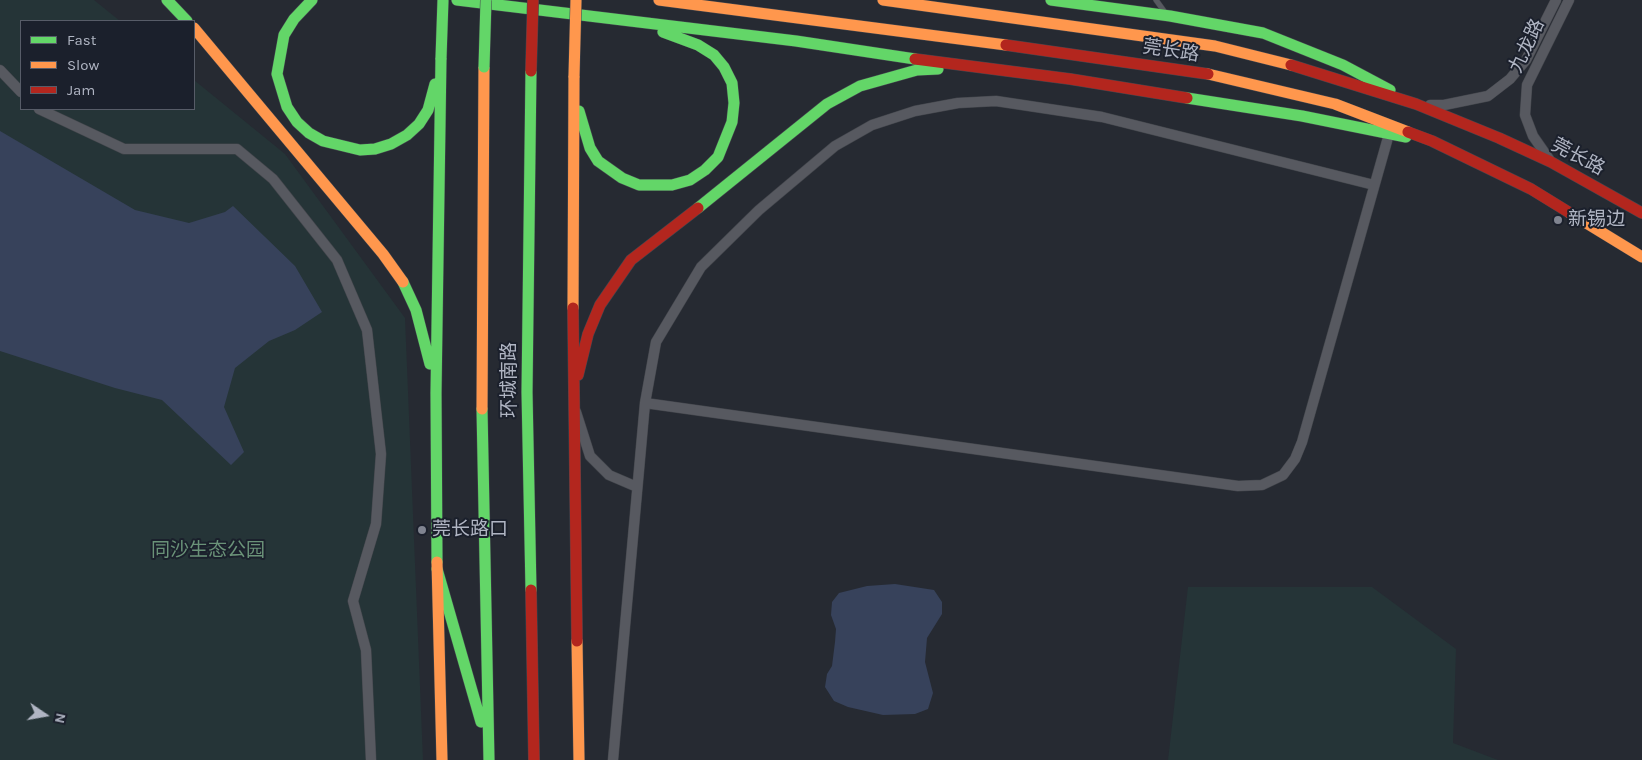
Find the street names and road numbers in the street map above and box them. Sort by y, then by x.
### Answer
street label: 九龙路 [1505,15,1549,77]
street label: 莞长路 [1141,35,1201,67]
street label: 莞长路 [1547,134,1609,180]
street label: 环城南路 [499,342,521,418]

